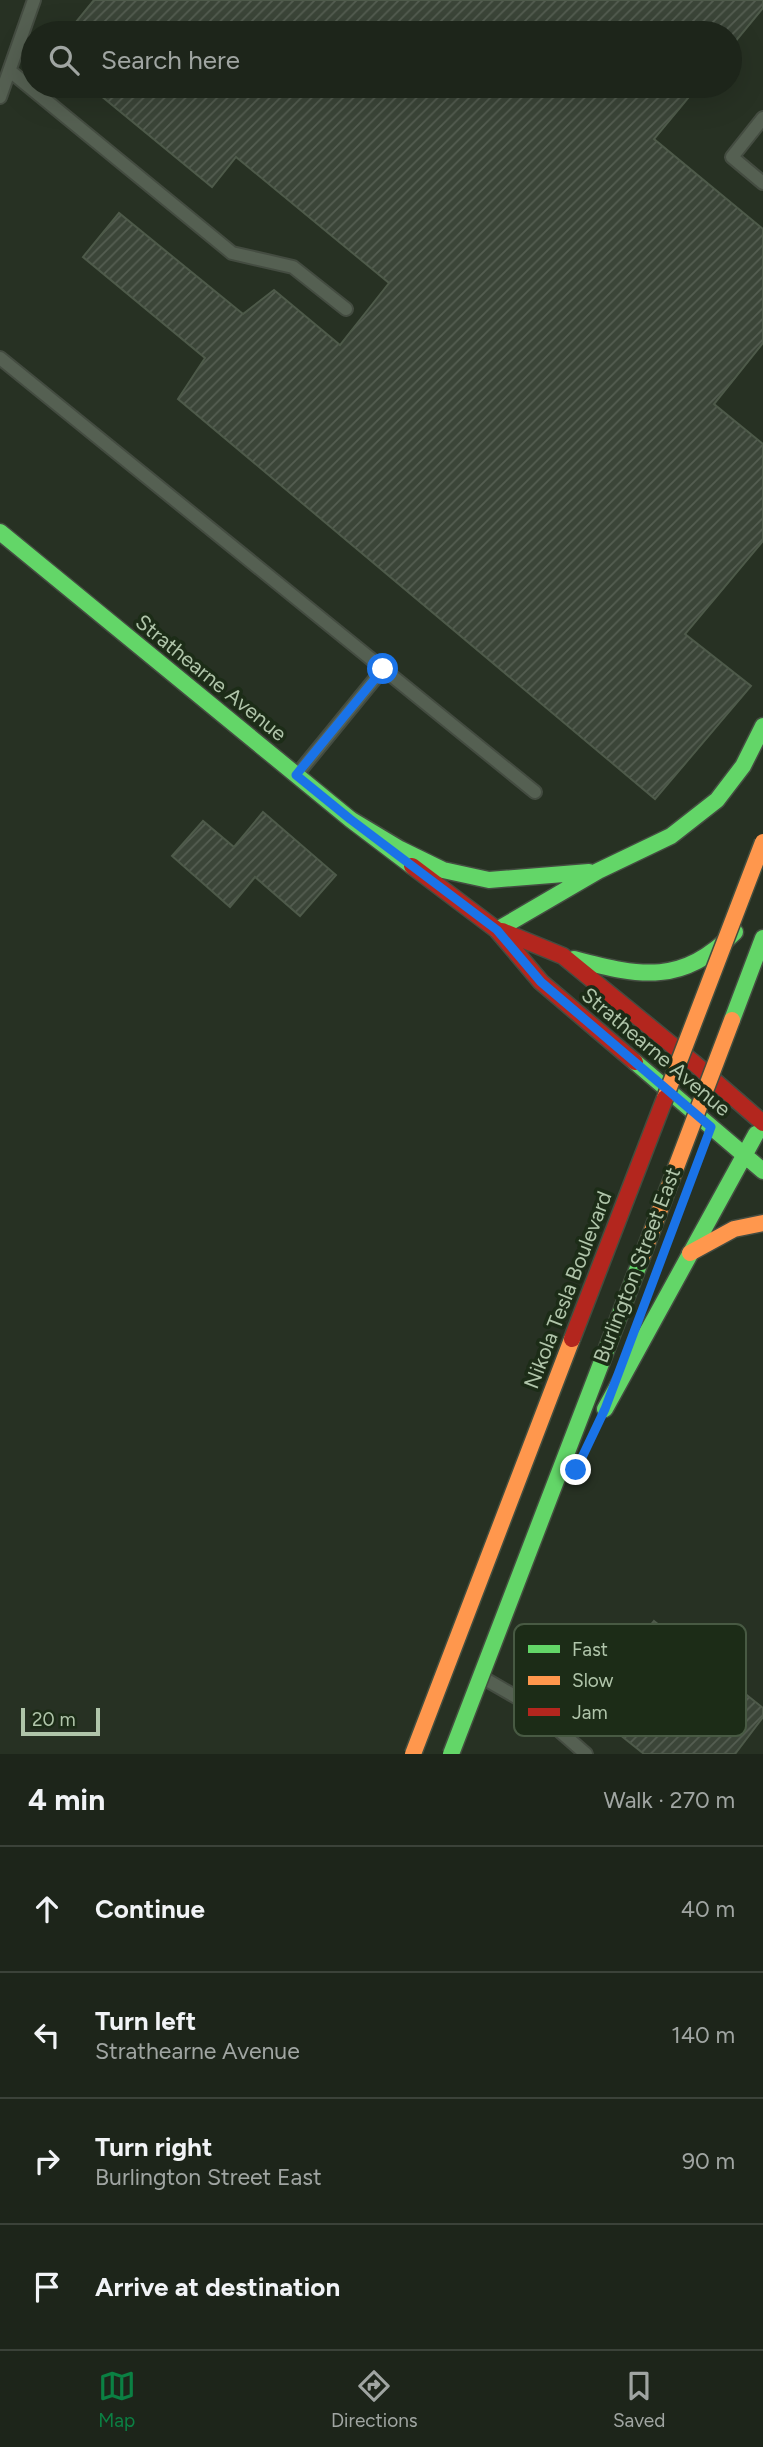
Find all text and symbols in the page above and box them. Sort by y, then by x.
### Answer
search box [21,21,742,98]
icon: search [45,41,83,79]
text: Search here [101,44,240,76]
street label: Strathearne Avenue [131,609,292,746]
route start [367,653,398,684]
street label: Strathearne Avenue [577,982,736,1121]
street label: Burlington Street East [588,1164,685,1366]
street label: Nikola Tesla Boulevard [518,1188,617,1392]
route end [560,1454,591,1485]
legend [514,1624,746,1736]
text: Fast [572,1638,608,1661]
text: Slow [572,1669,614,1692]
text: Jam [572,1701,608,1724]
scale bar [21,1705,100,1737]
text: 20 m [32,1708,76,1731]
text: 4 min [28,1781,105,1818]
text: Walk · 270 m [604,1786,735,1814]
icon: ahead [28,1890,66,1928]
text: Continue [95,1893,205,1925]
text: 40 m [681,1895,735,1923]
text: Turn left [95,2005,196,2037]
icon: left [28,2016,66,2054]
text: 140 m [671,2021,735,2049]
text: Strathearne Avenue [95,2037,300,2065]
text: Turn right [95,2131,212,2163]
icon: right [28,2142,66,2180]
text: 90 m [682,2147,735,2175]
text: Burlington Street East [95,2163,322,2191]
icon: arrive [28,2268,66,2306]
text: Arrive at destination [95,2271,340,2303]
tab: Map [98,2367,136,2432]
tab: Directions [331,2367,418,2432]
tab: Saved [613,2367,665,2432]

